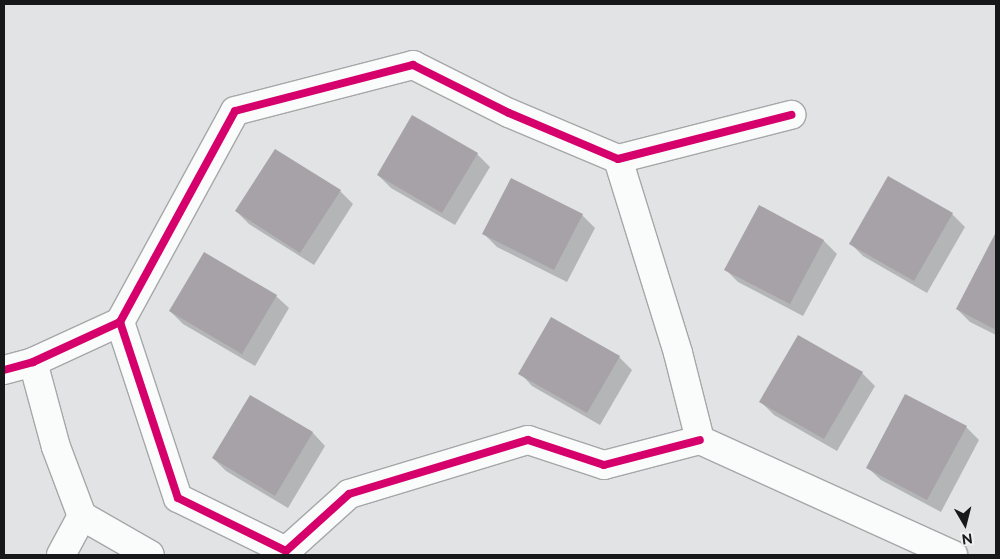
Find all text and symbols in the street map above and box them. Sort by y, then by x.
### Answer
north arrow [940,499,990,549]
text: N [961,530,973,548]

